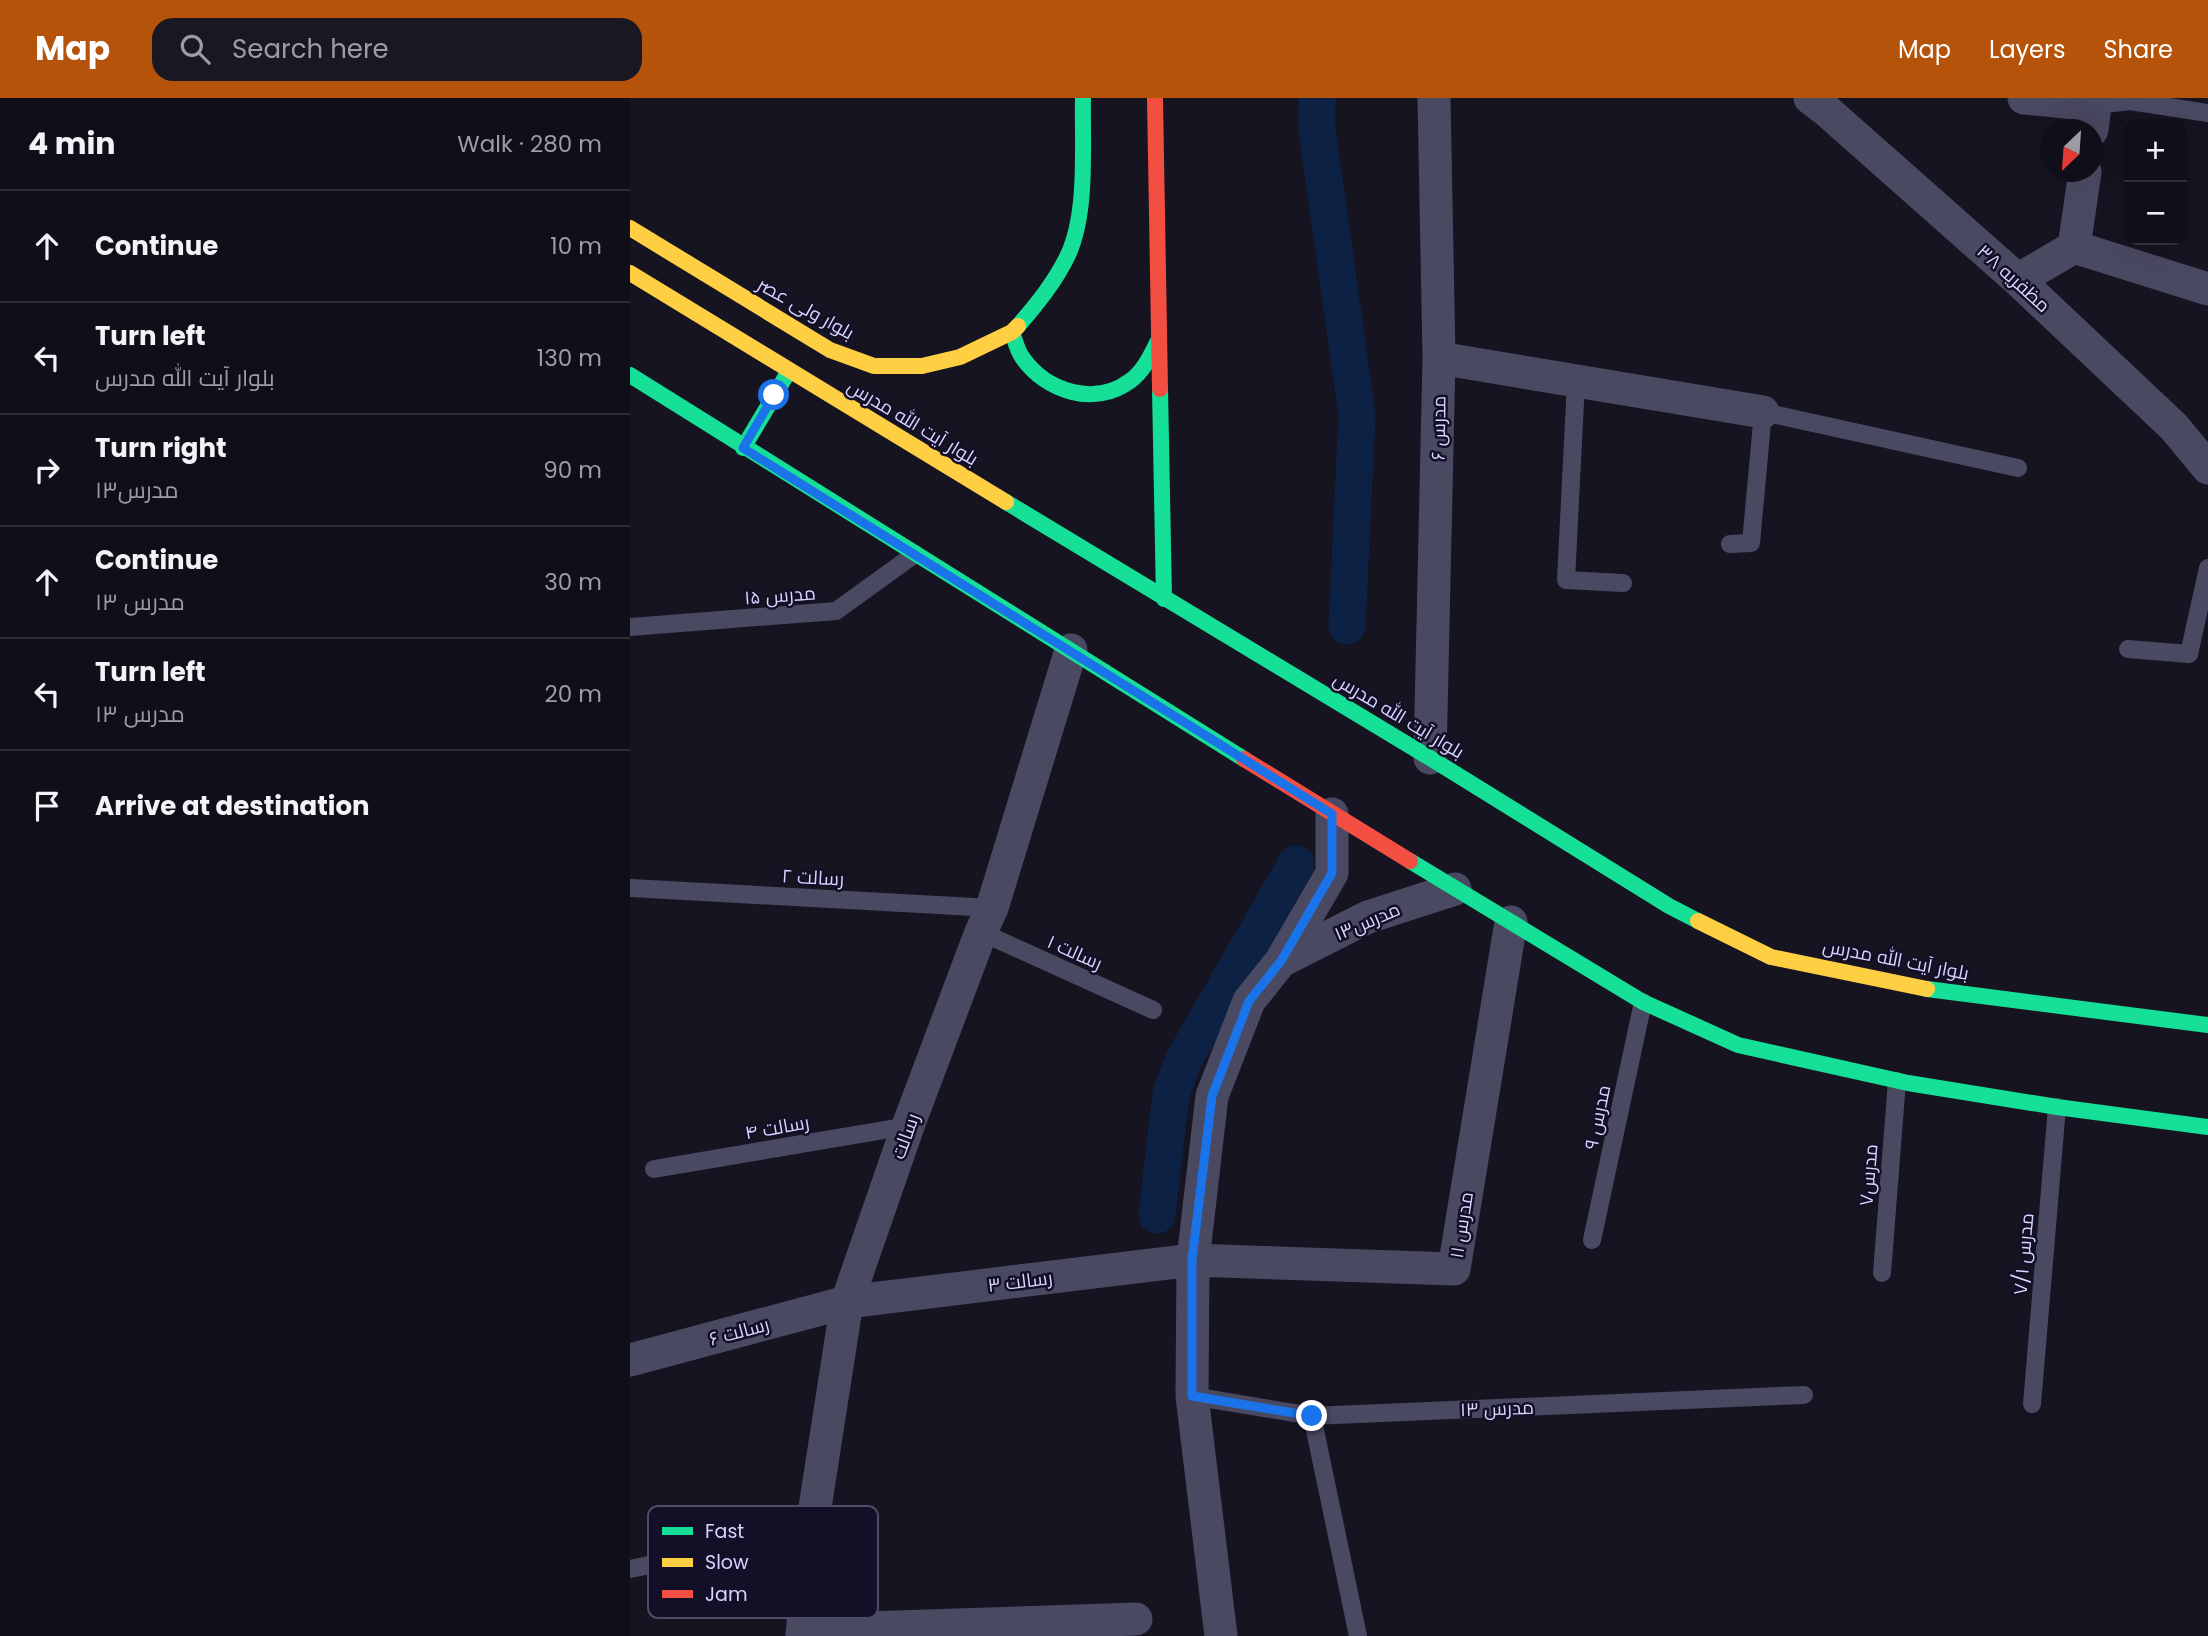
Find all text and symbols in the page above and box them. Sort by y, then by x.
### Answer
search box [152,18,642,81]
text: Map [35,25,110,72]
icon: search [176,30,214,68]
text: Search here [232,31,389,67]
text: Map [1898,33,1951,66]
text: Layers [1989,33,2065,66]
text: Share [2103,33,2173,66]
north arrow [2040,119,2103,182]
map controls [2124,119,2187,245]
button: + [2124,119,2187,182]
text: 4 min [28,122,116,165]
text: Walk · 280 m [457,128,602,160]
button: − [2124,182,2187,245]
icon: ahead [28,227,66,265]
text: Continue [95,228,218,264]
text: 10 m [550,230,602,262]
street label: مظفریه ۳۸ [1971,238,2056,319]
street label: بلوار ولی عصر [752,270,859,346]
text: Turn left [95,318,206,354]
icon: left [28,339,66,377]
text: 130 m [537,342,602,374]
text: بلوار آیت الله مدرس [95,362,275,394]
street label: بلوار آیت الله مدرس [842,373,983,472]
route start [758,379,789,410]
street label: مدرس ۶ [1424,396,1453,461]
text: Turn right [95,430,227,466]
icon: right [28,451,66,489]
text: 90 m [543,454,602,486]
text: مدرس۱۳ [95,474,179,506]
text: Continue [95,542,218,578]
icon: ahead [28,563,66,601]
text: 30 m [544,566,602,598]
street label: مدرس ۱۵ [743,580,817,611]
text: مدرس ۱۳ [95,586,185,618]
text: Turn left [95,654,206,690]
street label: بلوار آیت الله مدرس [1328,666,1469,765]
icon: left [28,675,66,713]
text: 20 m [544,678,602,710]
text: مدرس ۱۳ [95,698,185,730]
icon: arrive [28,787,66,825]
text: Arrive at destination [95,788,370,824]
street label: رسالت ۲ [781,862,845,893]
street label: مدرس۱۳ [1330,896,1404,947]
street label: رسالت ۱ [1043,928,1107,977]
street label: بلوار آیت الله مدرس [1820,932,1971,987]
street label: مدرس ۹ [1577,1082,1617,1152]
street label: رسالت ۴ [743,1109,811,1146]
street label: رسالت [885,1109,926,1163]
street label: مدرس۷ [1852,1143,1885,1207]
street label: مدرس ۱۱ [1443,1190,1480,1260]
street label: مدرس ۷/۱ [2006,1212,2041,1296]
street label: رسالت ۳ [986,1264,1054,1299]
street label: رسالت ۶ [706,1311,772,1352]
street label: مدرس ۱۳ [1459,1394,1535,1423]
route end [1296,1400,1327,1431]
legend [648,1506,878,1618]
text: Fast [705,1518,744,1545]
text: Slow [705,1549,749,1576]
text: Jam [705,1581,747,1608]

